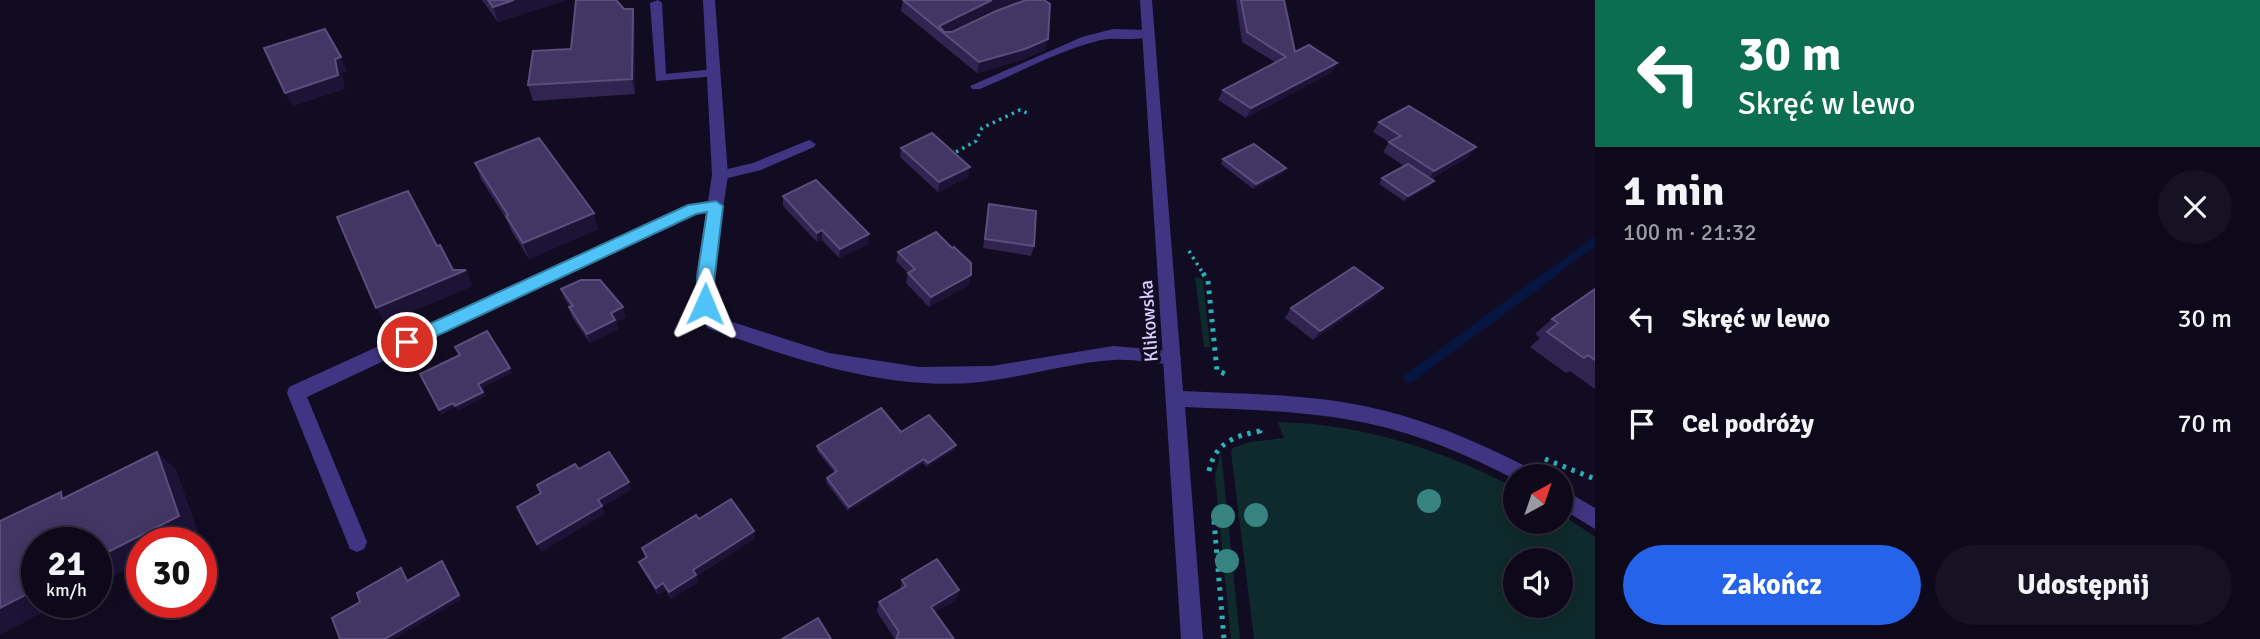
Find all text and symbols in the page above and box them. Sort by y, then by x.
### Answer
text: 30 m [1738,24,1841,84]
icon: left [1623,28,1714,119]
text: Skręć w lewo [1738,84,1915,123]
text: 1 min [1623,166,1724,217]
button: close [2158,170,2232,244]
text: 100 m · 21:32 [1623,218,1757,247]
position arrow [668,267,742,341]
street label: Klikowska [1134,279,1164,363]
icon: left [1623,300,1661,338]
text: Skręć w lewo [1682,303,1830,335]
text: 30 m [2177,303,2232,335]
pin [377,312,437,372]
icon: arrive [388,323,426,361]
icon: arrive [1623,405,1661,443]
text: Cel podróży [1682,408,1814,440]
text: 70 m [2177,408,2232,440]
north arrow [1503,464,1573,534]
map controls [1503,464,1573,618]
speed limit sign: 30 [126,527,217,618]
text: 21 [48,542,85,585]
button: Zakończ [1623,545,1921,625]
button: Udostępnij [1935,545,2232,625]
button: sound [1503,548,1573,618]
text: km/h [46,579,87,601]

